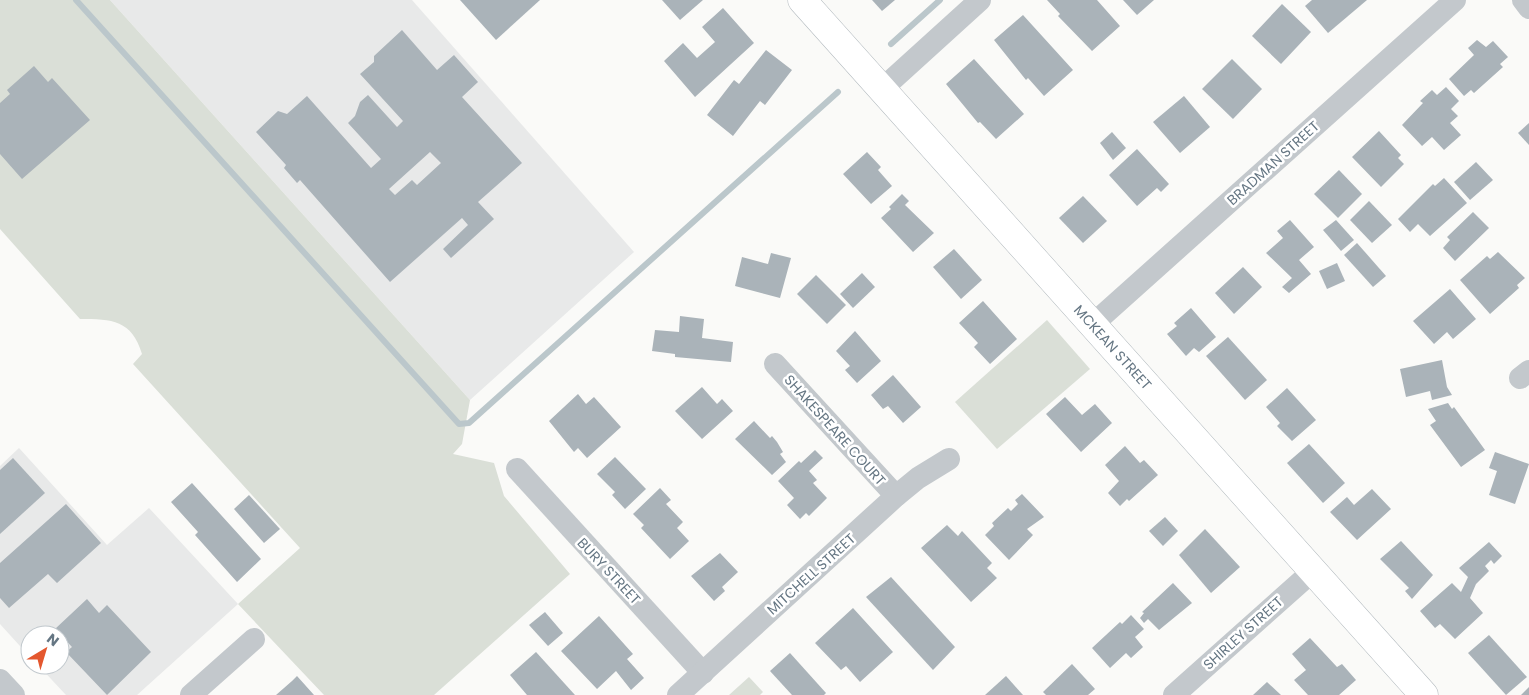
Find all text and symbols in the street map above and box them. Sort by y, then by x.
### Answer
street label: BRADMAN STREET [1223,116,1324,210]
street label: MCKEAN STREET [1069,300,1156,394]
street label: SHAKESPEARE COURT [780,370,890,490]
street label: MITCHELL STREET [762,529,860,619]
street label: BURY STREET [573,533,645,609]
street label: SHIRLEY STREET [1199,591,1288,674]
north arrow [20,625,70,675]
text: N [43,629,63,651]

